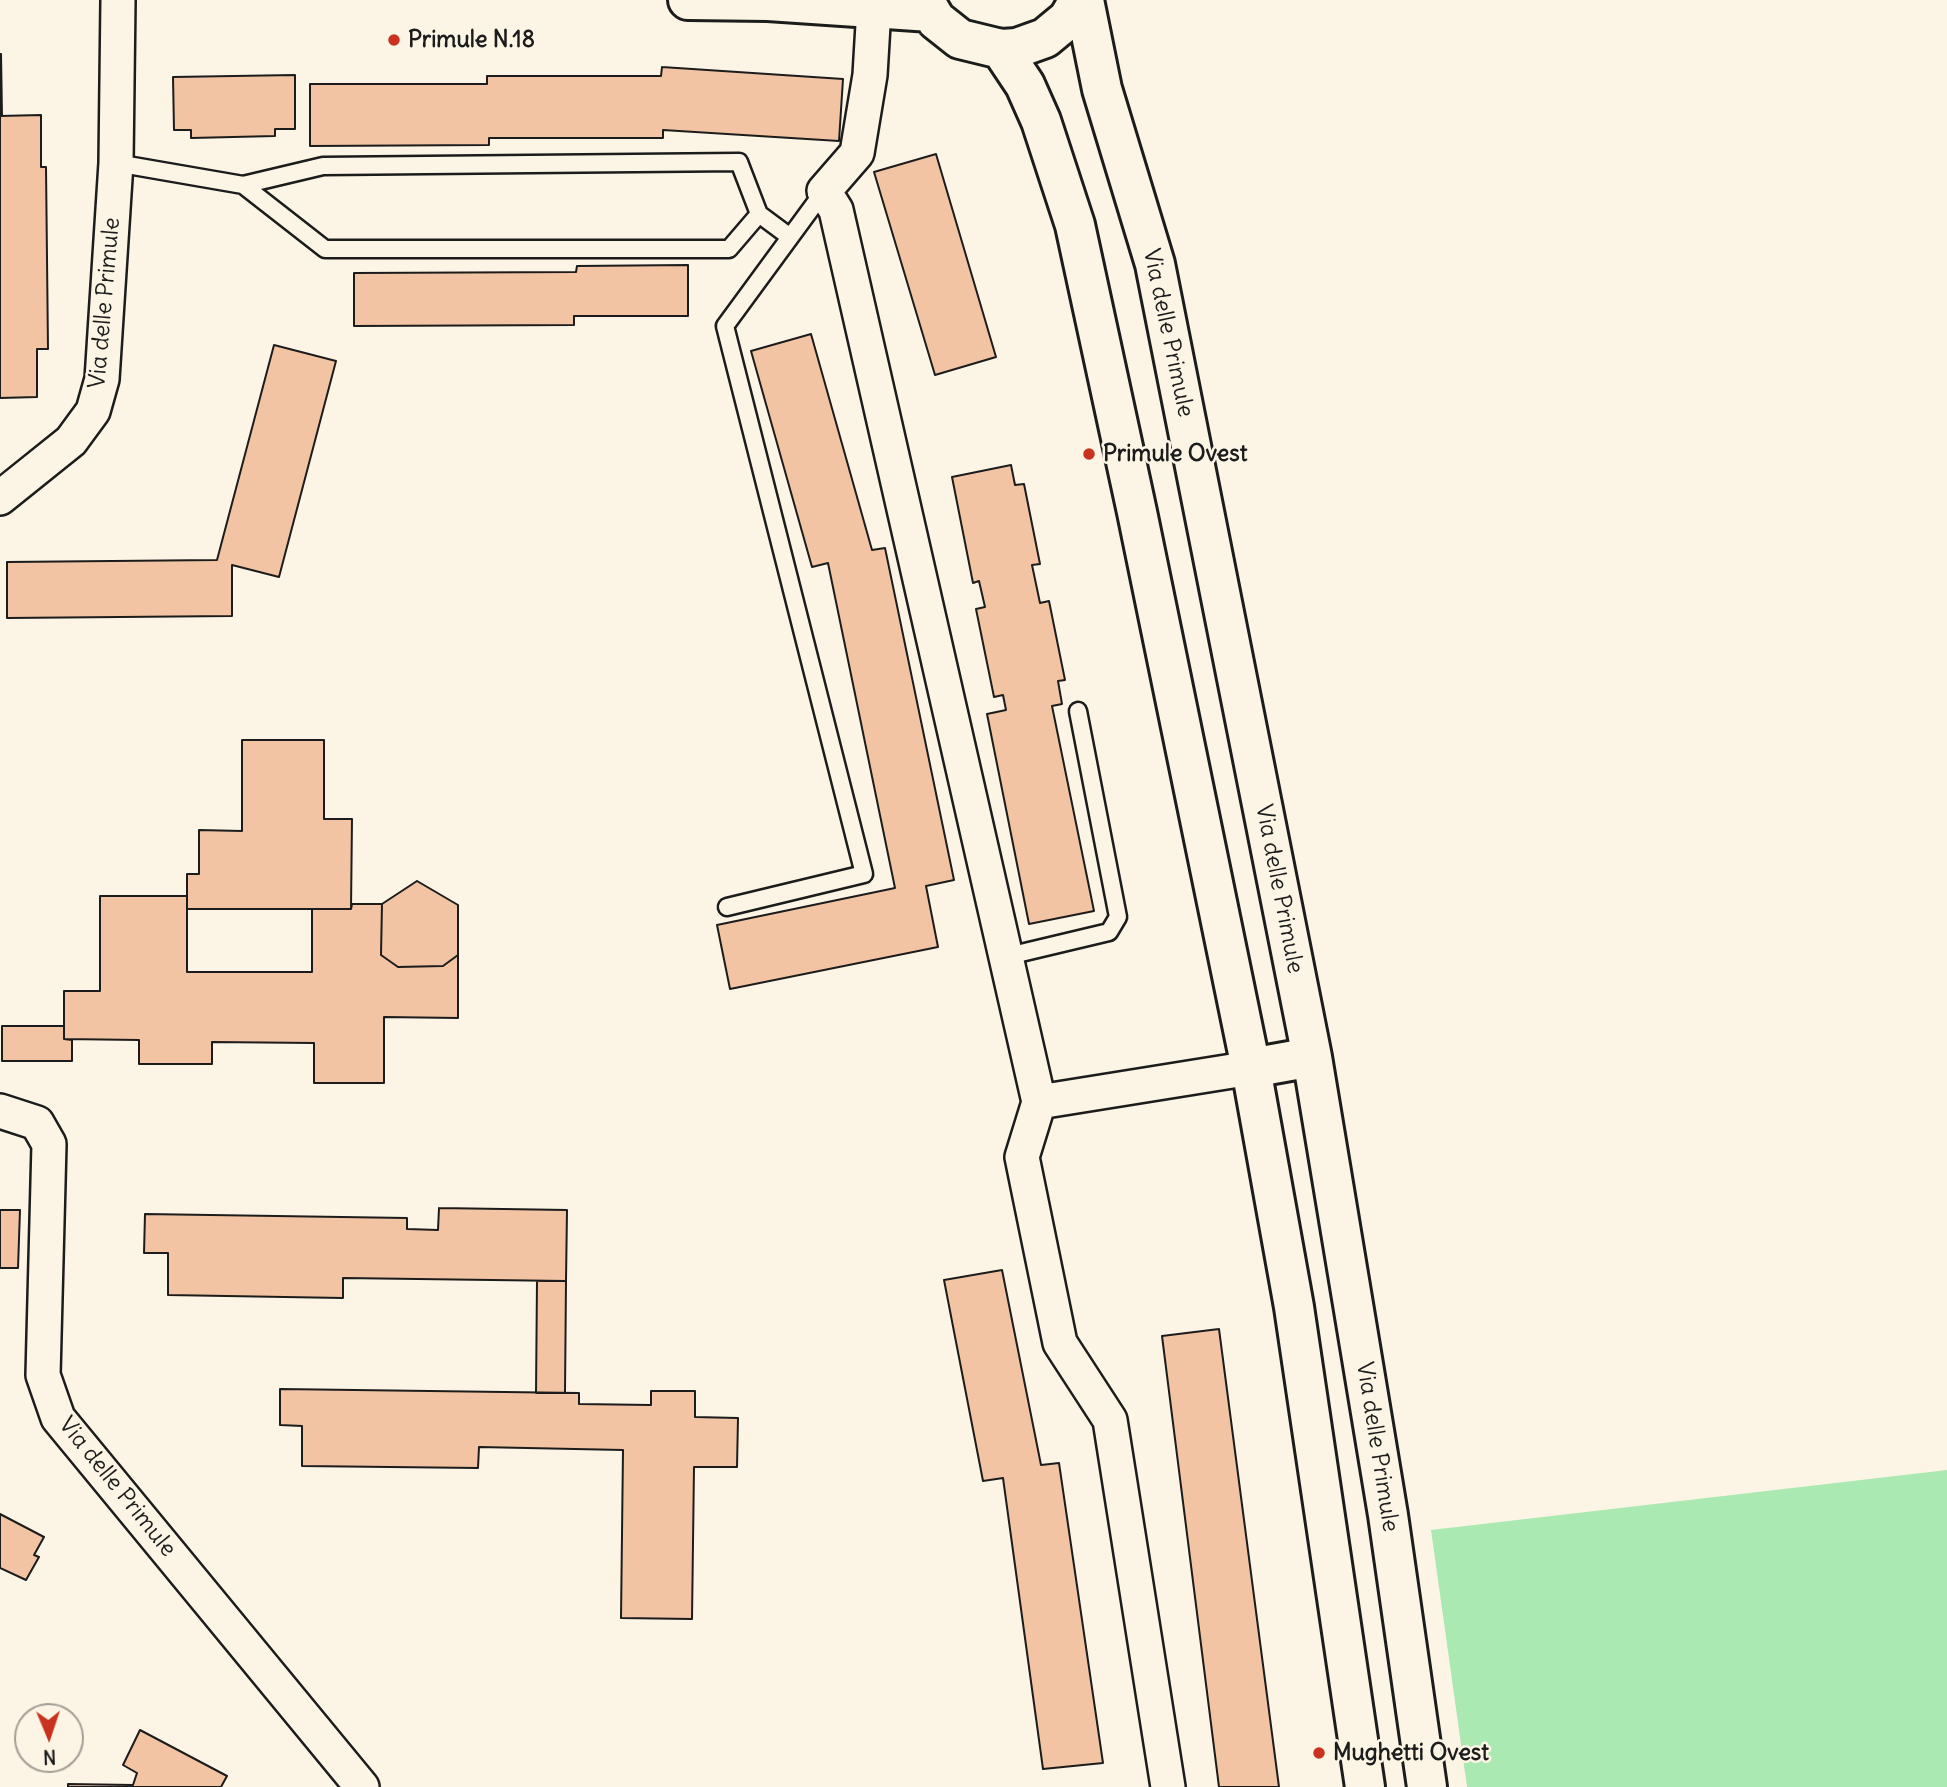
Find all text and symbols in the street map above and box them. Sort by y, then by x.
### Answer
place label: Primule N.18 [408,26,535,54]
marker: Primule N.18 [386,32,402,48]
street label: Via delle Primule [84,216,126,390]
street label: Via delle Primule [1137,246,1199,420]
place label: Primule Ovest [1103,440,1247,468]
marker: Primule Ovest [1081,446,1097,462]
street label: Via delle Primule [1249,802,1309,976]
street label: Via delle Primule [1350,1360,1404,1534]
street label: Via delle Primule [52,1412,182,1562]
north arrow [14,1703,84,1773]
place label: Mughetti Ovest [1333,1739,1489,1767]
text: N [43,1745,57,1769]
marker: Mughetti Ovest [1311,1745,1327,1761]

